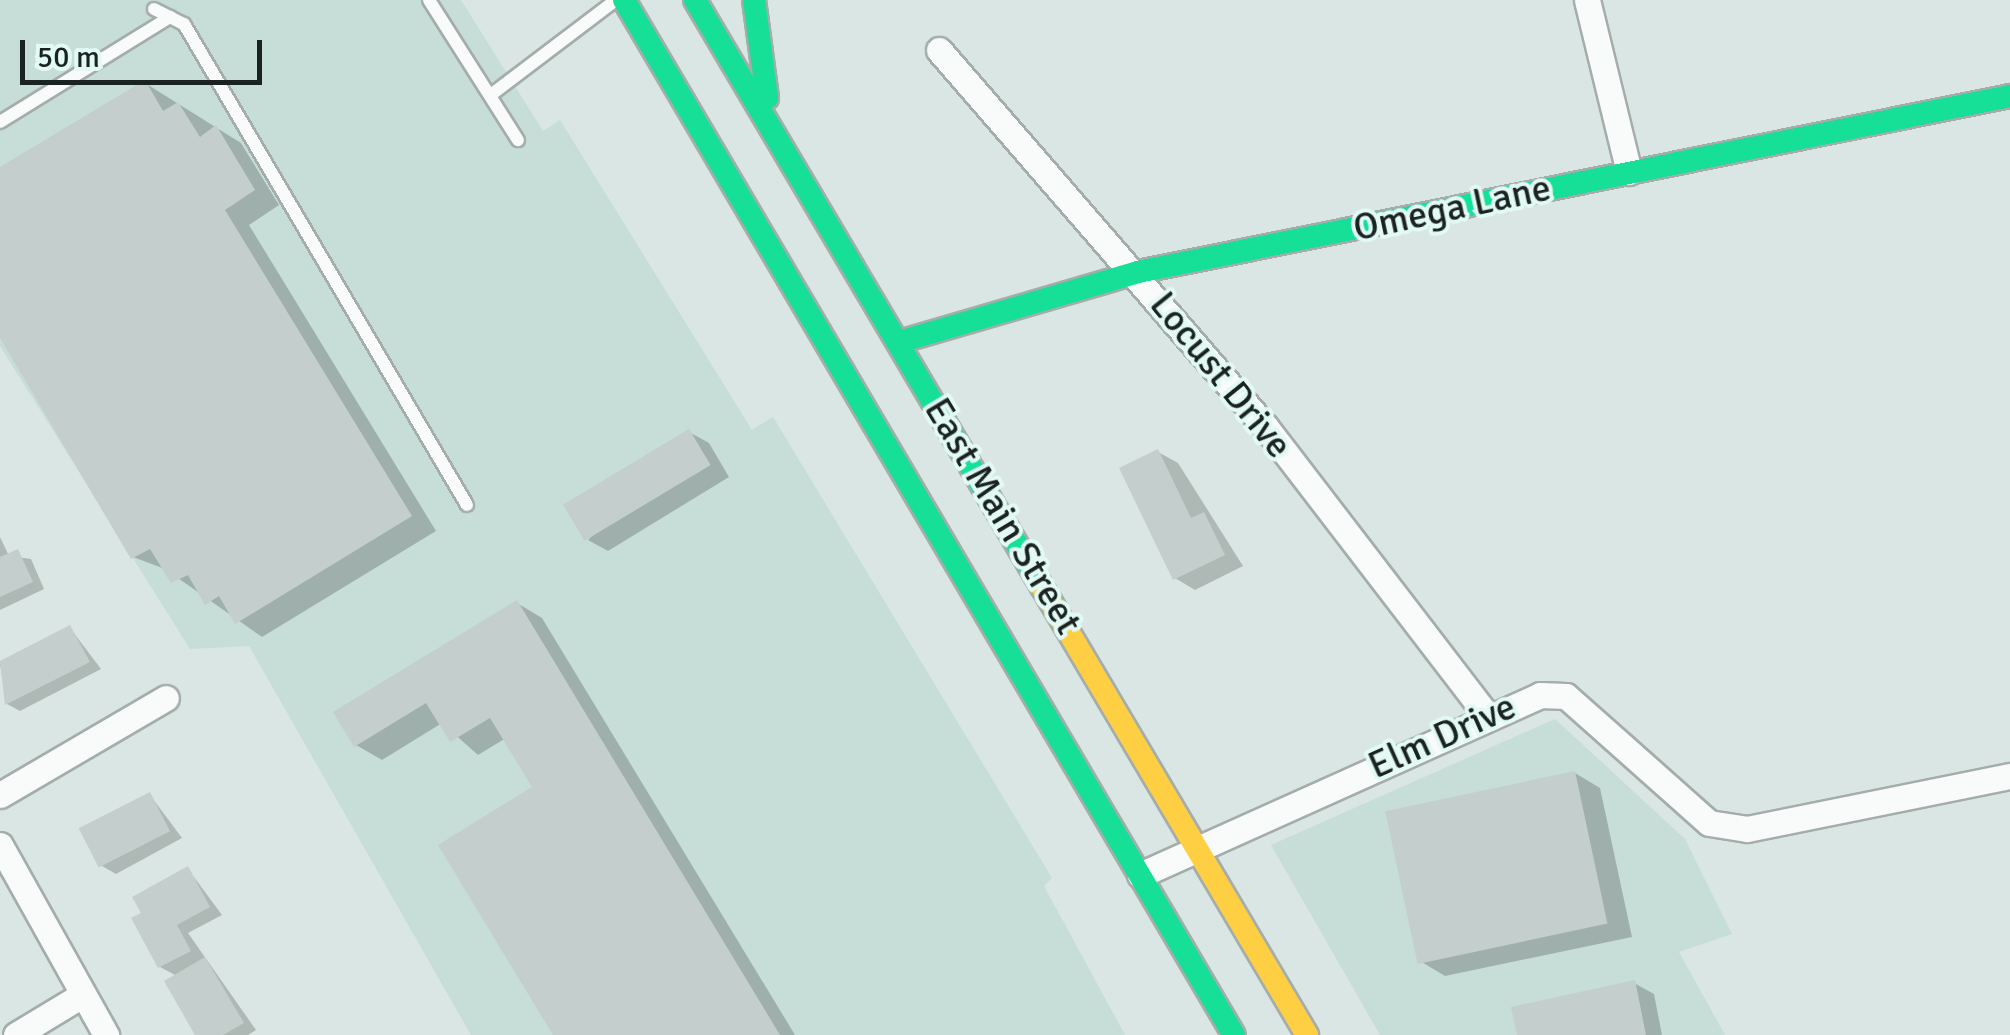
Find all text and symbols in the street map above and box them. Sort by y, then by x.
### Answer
scale bar [25,20,268,82]
text: 50 m [37,39,100,76]
street label: Omega Lane [1349,165,1555,251]
street label: Locust Drive [1140,283,1302,467]
street label: East Main Street [915,390,1091,642]
street label: Elm Drive [1361,683,1523,789]

